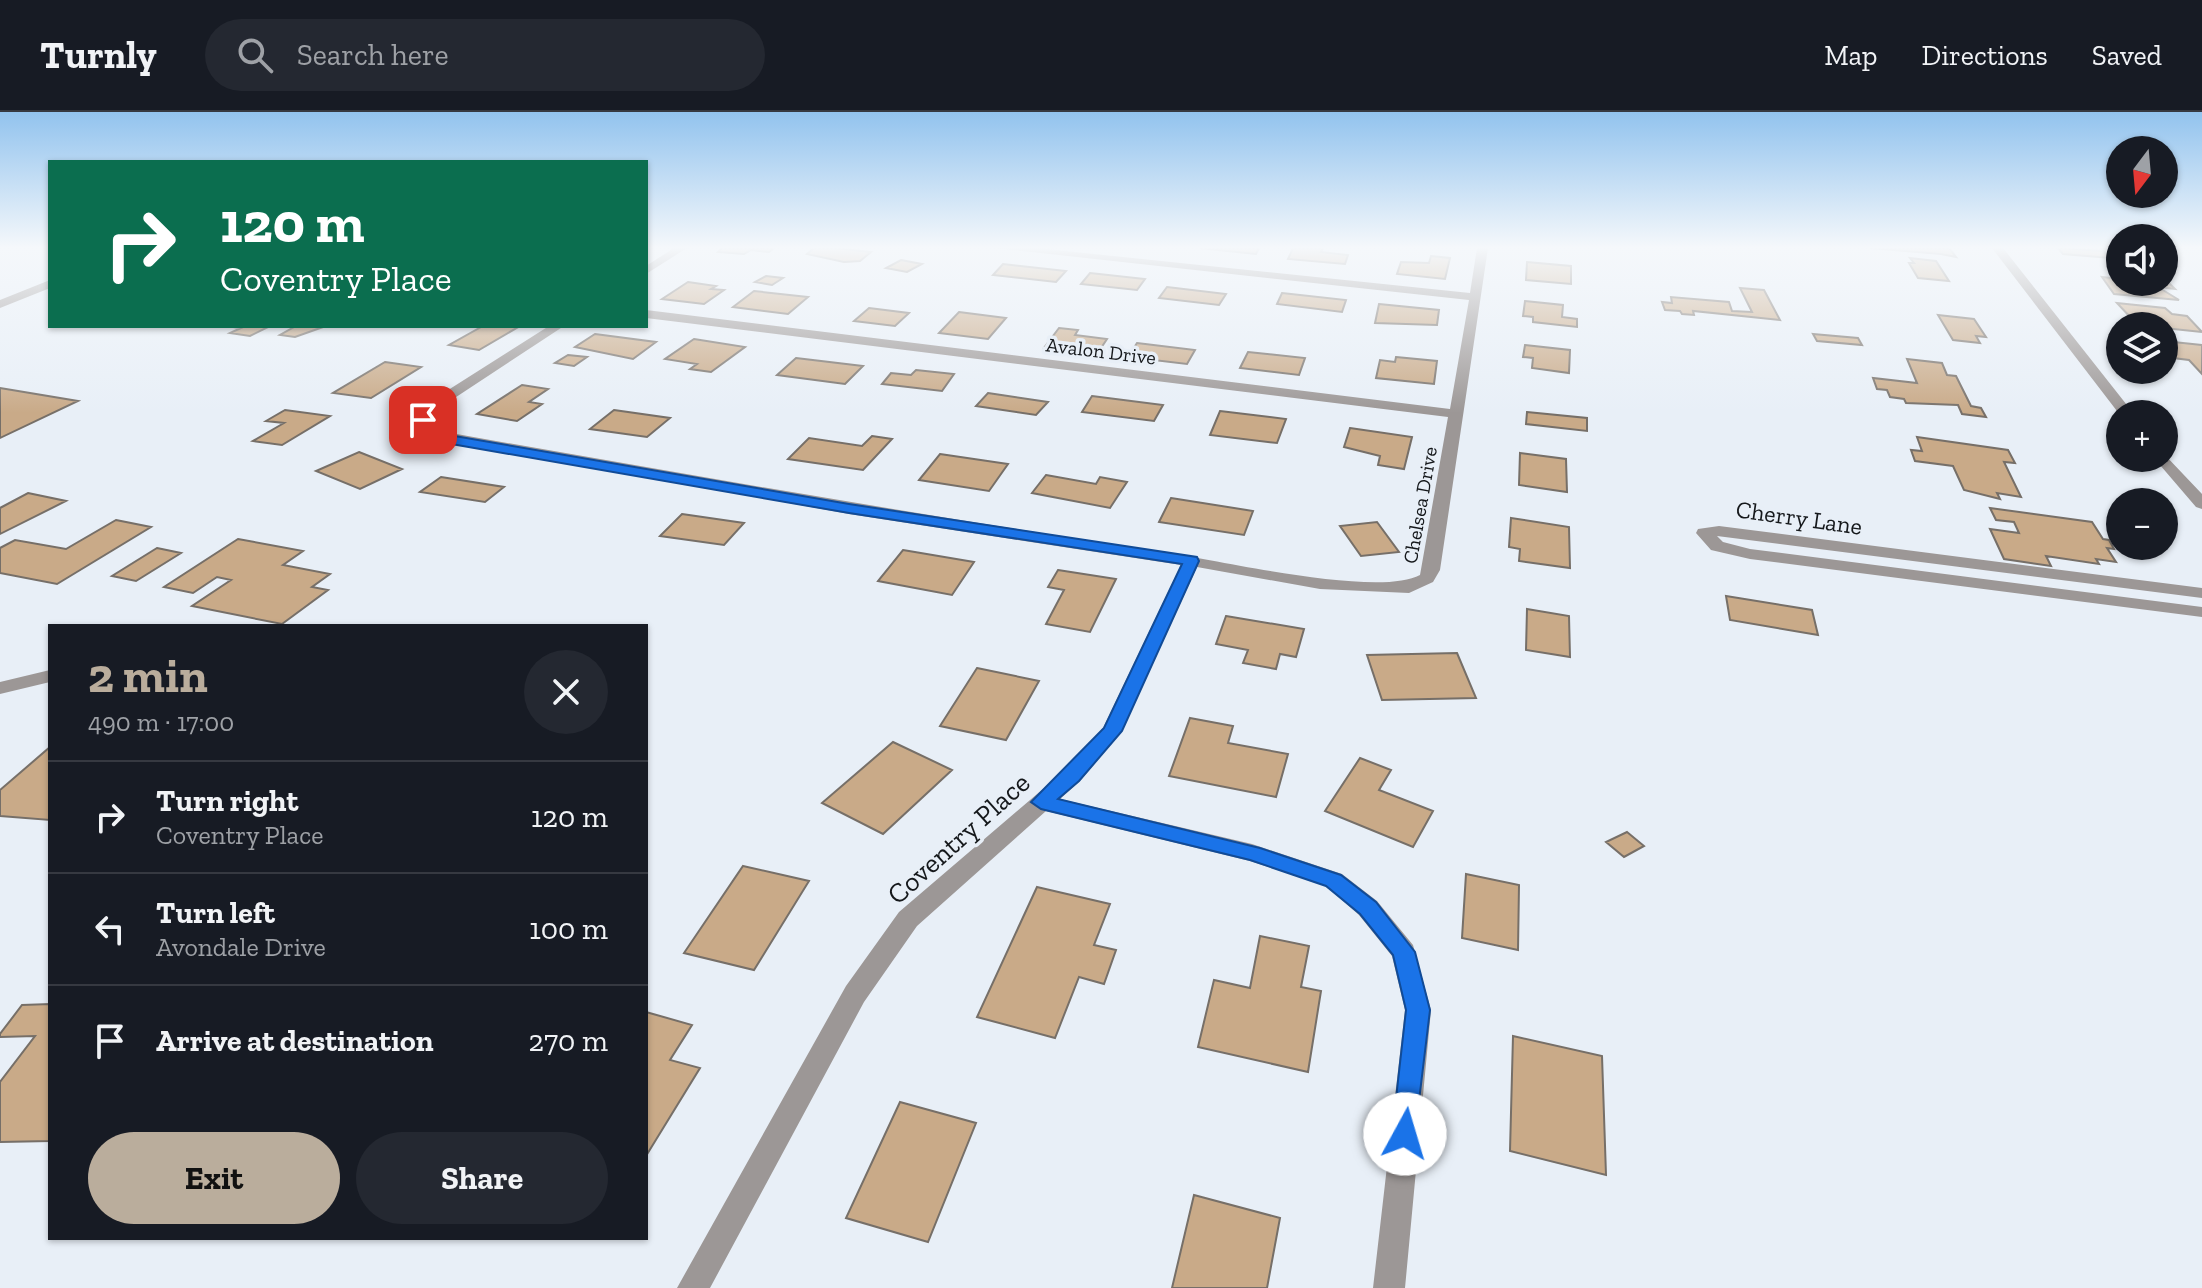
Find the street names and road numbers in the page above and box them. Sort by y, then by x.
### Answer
street label: Avalon Drive [1045,332,1157,370]
street label: Chelsea Drive [1398,445,1442,565]
street label: Cherry Lane [1734,494,1864,541]
street label: Coventry Place [880,766,1036,911]

